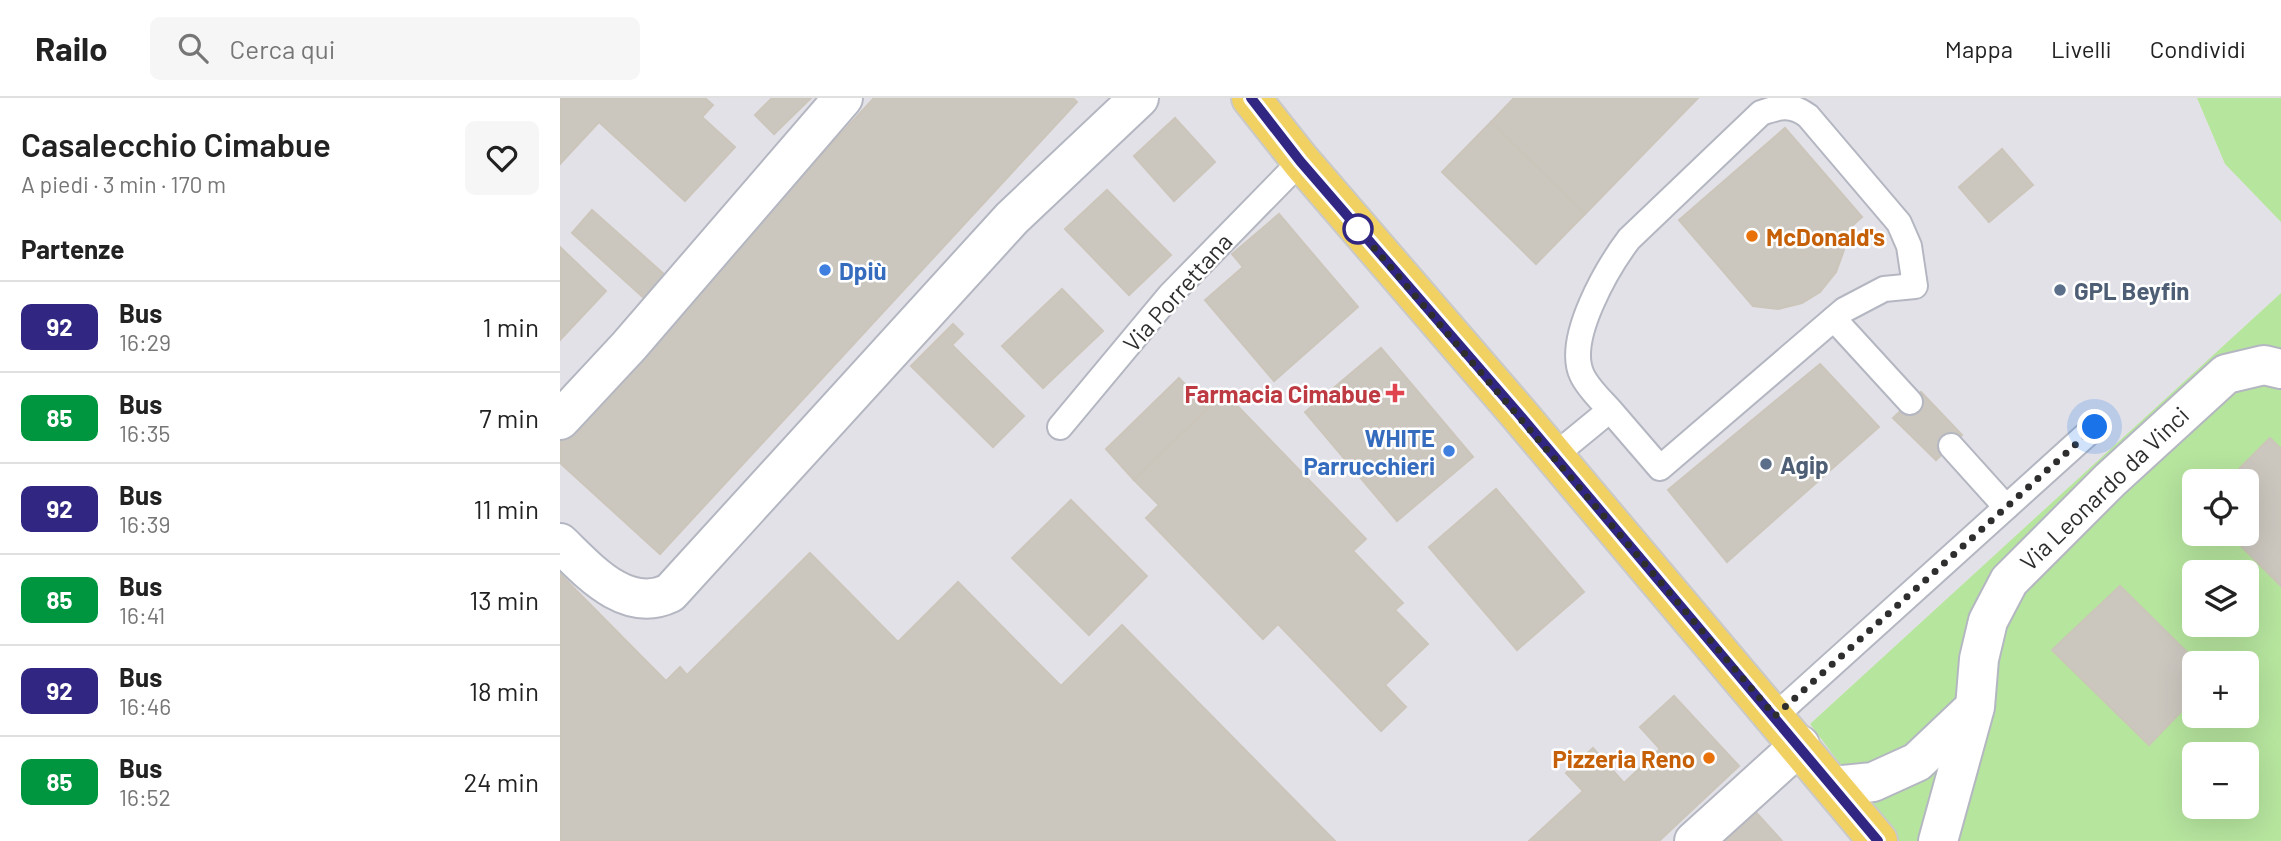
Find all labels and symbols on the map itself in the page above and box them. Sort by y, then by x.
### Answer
unlabelled marker [1343,214,1373,244]
place label: McDonald's [1766,222,1885,251]
street label: Via Porrettana [1116,227,1238,357]
marker: McDonald's [1744,228,1760,244]
place label: Dpiù [839,256,887,285]
marker: Dpiù [817,262,833,278]
place label: GPL Beyfin [2074,276,2189,305]
marker: GPL Beyfin [2052,282,2068,298]
place label: Farmacia Cimabue [1184,379,1381,408]
marker: Farmacia Cimabue [1387,385,1403,401]
street label: Via Leonardo da Vinci [2014,400,2194,576]
your location [2077,409,2112,444]
place label: WHITE Parrucchieri [1303,423,1435,480]
marker: WHITE Parrucchieri [1441,443,1457,459]
place label: Agip [1780,450,1829,479]
marker: Agip [1758,456,1774,472]
place label: Pizzeria Reno [1552,744,1695,773]
marker: Pizzeria Reno [1701,750,1717,766]

